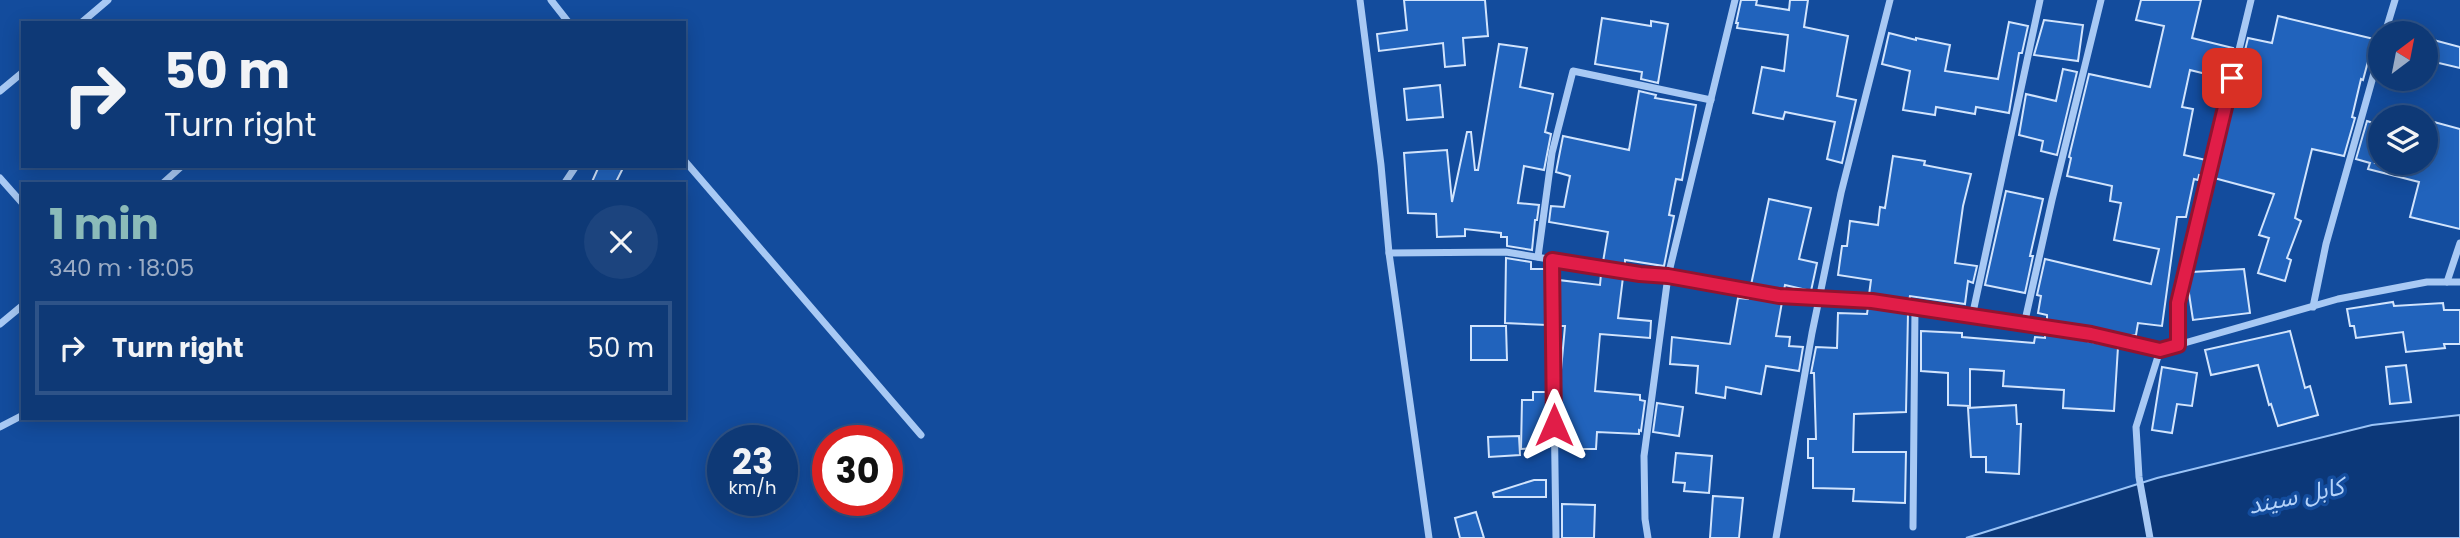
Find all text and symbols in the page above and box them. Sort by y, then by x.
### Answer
north arrow [2368,21,2438,91]
map controls [2368,21,2438,175]
text: 50 m [164,37,290,105]
pin [2202,48,2262,108]
icon: right [49,49,140,140]
icon: arrive [2213,59,2251,97]
text: Turn right [164,102,316,147]
button: layers [2368,105,2438,175]
text: 1 min [49,195,159,254]
button: close [584,205,658,279]
text: 340 m · 18:05 [49,252,194,284]
icon: right [53,329,91,367]
text: Turn right [112,330,244,366]
text: 50 m [588,330,654,366]
position arrow [1517,388,1591,462]
speed limit sign: 30 [812,425,903,516]
text: 23 [732,437,773,486]
water label: کابل سيند [2245,468,2351,522]
text: km/h [729,475,776,500]

